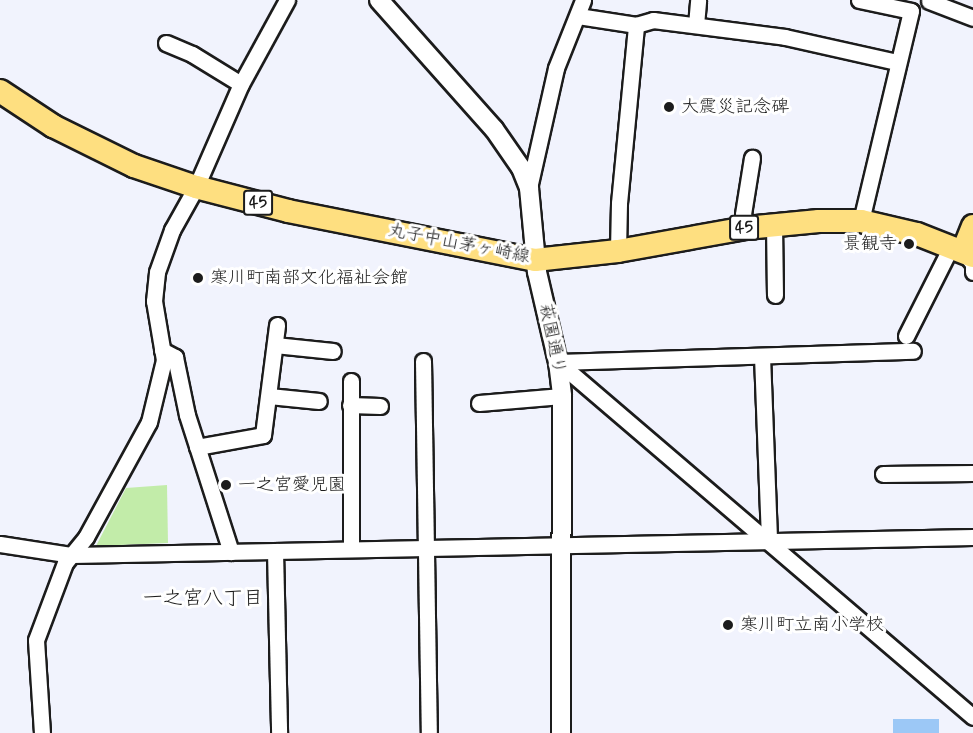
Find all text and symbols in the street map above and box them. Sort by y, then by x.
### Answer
place label: 大震災記念碑 [681,96,789,118]
marker: 大震災記念碑 [662,100,676,114]
road number: 45 [243,190,273,216]
road number: 45 [729,215,759,241]
street label: 丸子中山茅ヶ崎線 [386,220,532,268]
place label: 景観寺 [843,233,897,255]
marker: 景観寺 [902,237,916,251]
place label: 寒川町南部文化福祉会館 [210,267,408,289]
marker: 寒川町南部文化福祉会館 [191,271,205,285]
street label: 萩園通り [534,302,570,376]
place label: 一之宮愛児園 [238,474,346,496]
marker: 一之宮愛児園 [219,478,233,492]
district label: 一之宮八丁目 [143,586,263,610]
place label: 寒川町立南小学校 [740,614,884,636]
marker: 寒川町立南小学校 [721,618,735,632]

